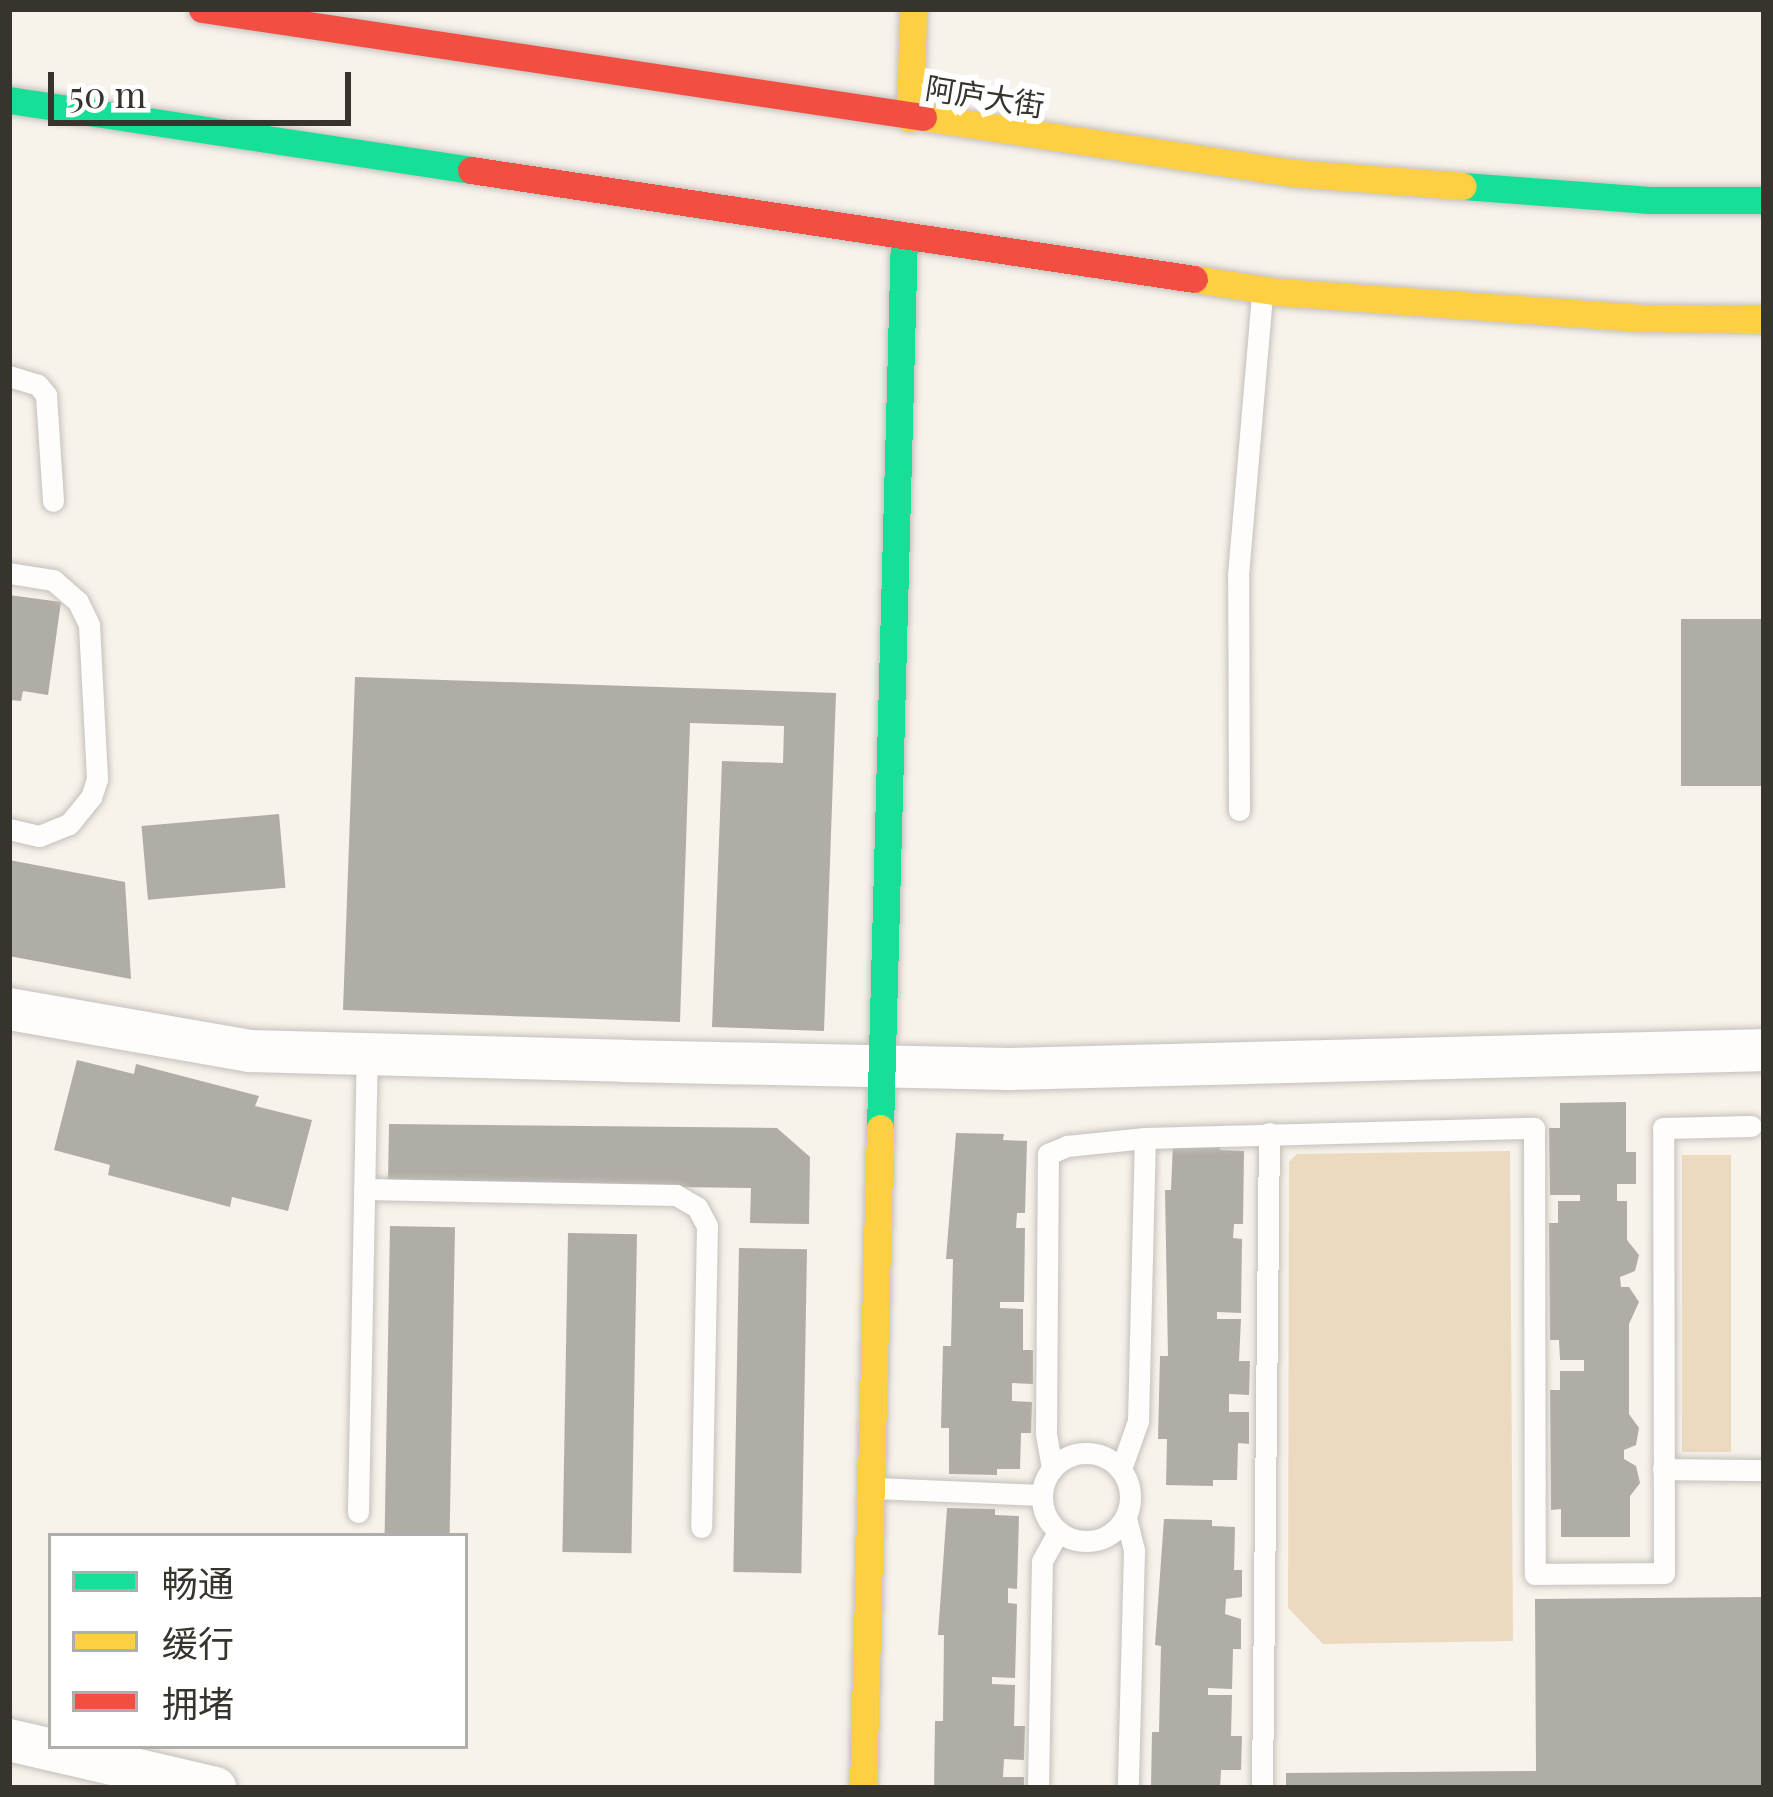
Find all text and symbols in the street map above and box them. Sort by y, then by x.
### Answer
scale bar [54,48,357,122]
text: 50 m [69,69,146,117]
street label: 阿庐大街 [923,69,1047,123]
legend [48,1533,468,1749]
text: 畅通 [162,1558,234,1606]
text: 缓行 [162,1618,234,1666]
text: 拥堵 [162,1678,234,1726]

